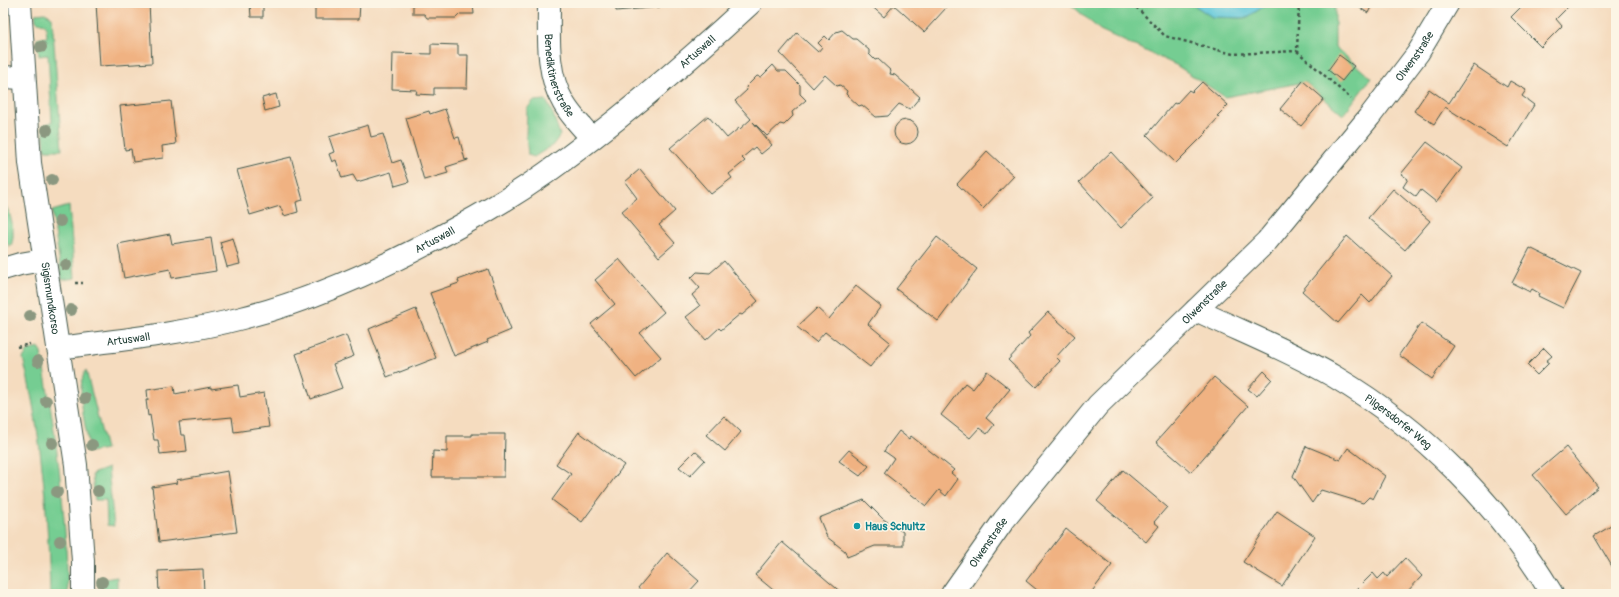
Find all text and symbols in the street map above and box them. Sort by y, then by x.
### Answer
street label: Olwenstraße [1393,28,1437,84]
street label: Artuswall [677,33,718,71]
street label: Benediktinerstraße [542,34,577,120]
street label: Artuswall [413,224,457,256]
street label: Sigismundkorso [38,261,62,335]
street label: Olwenstraße [1179,277,1230,327]
street label: Artuswall [106,330,151,349]
street label: Pilgersdorfer Weg [1362,392,1435,452]
street label: Olwenstraße [967,515,1011,570]
place label: Haus Schultz [865,520,925,533]
marker: Haus Schultz [852,521,862,531]

